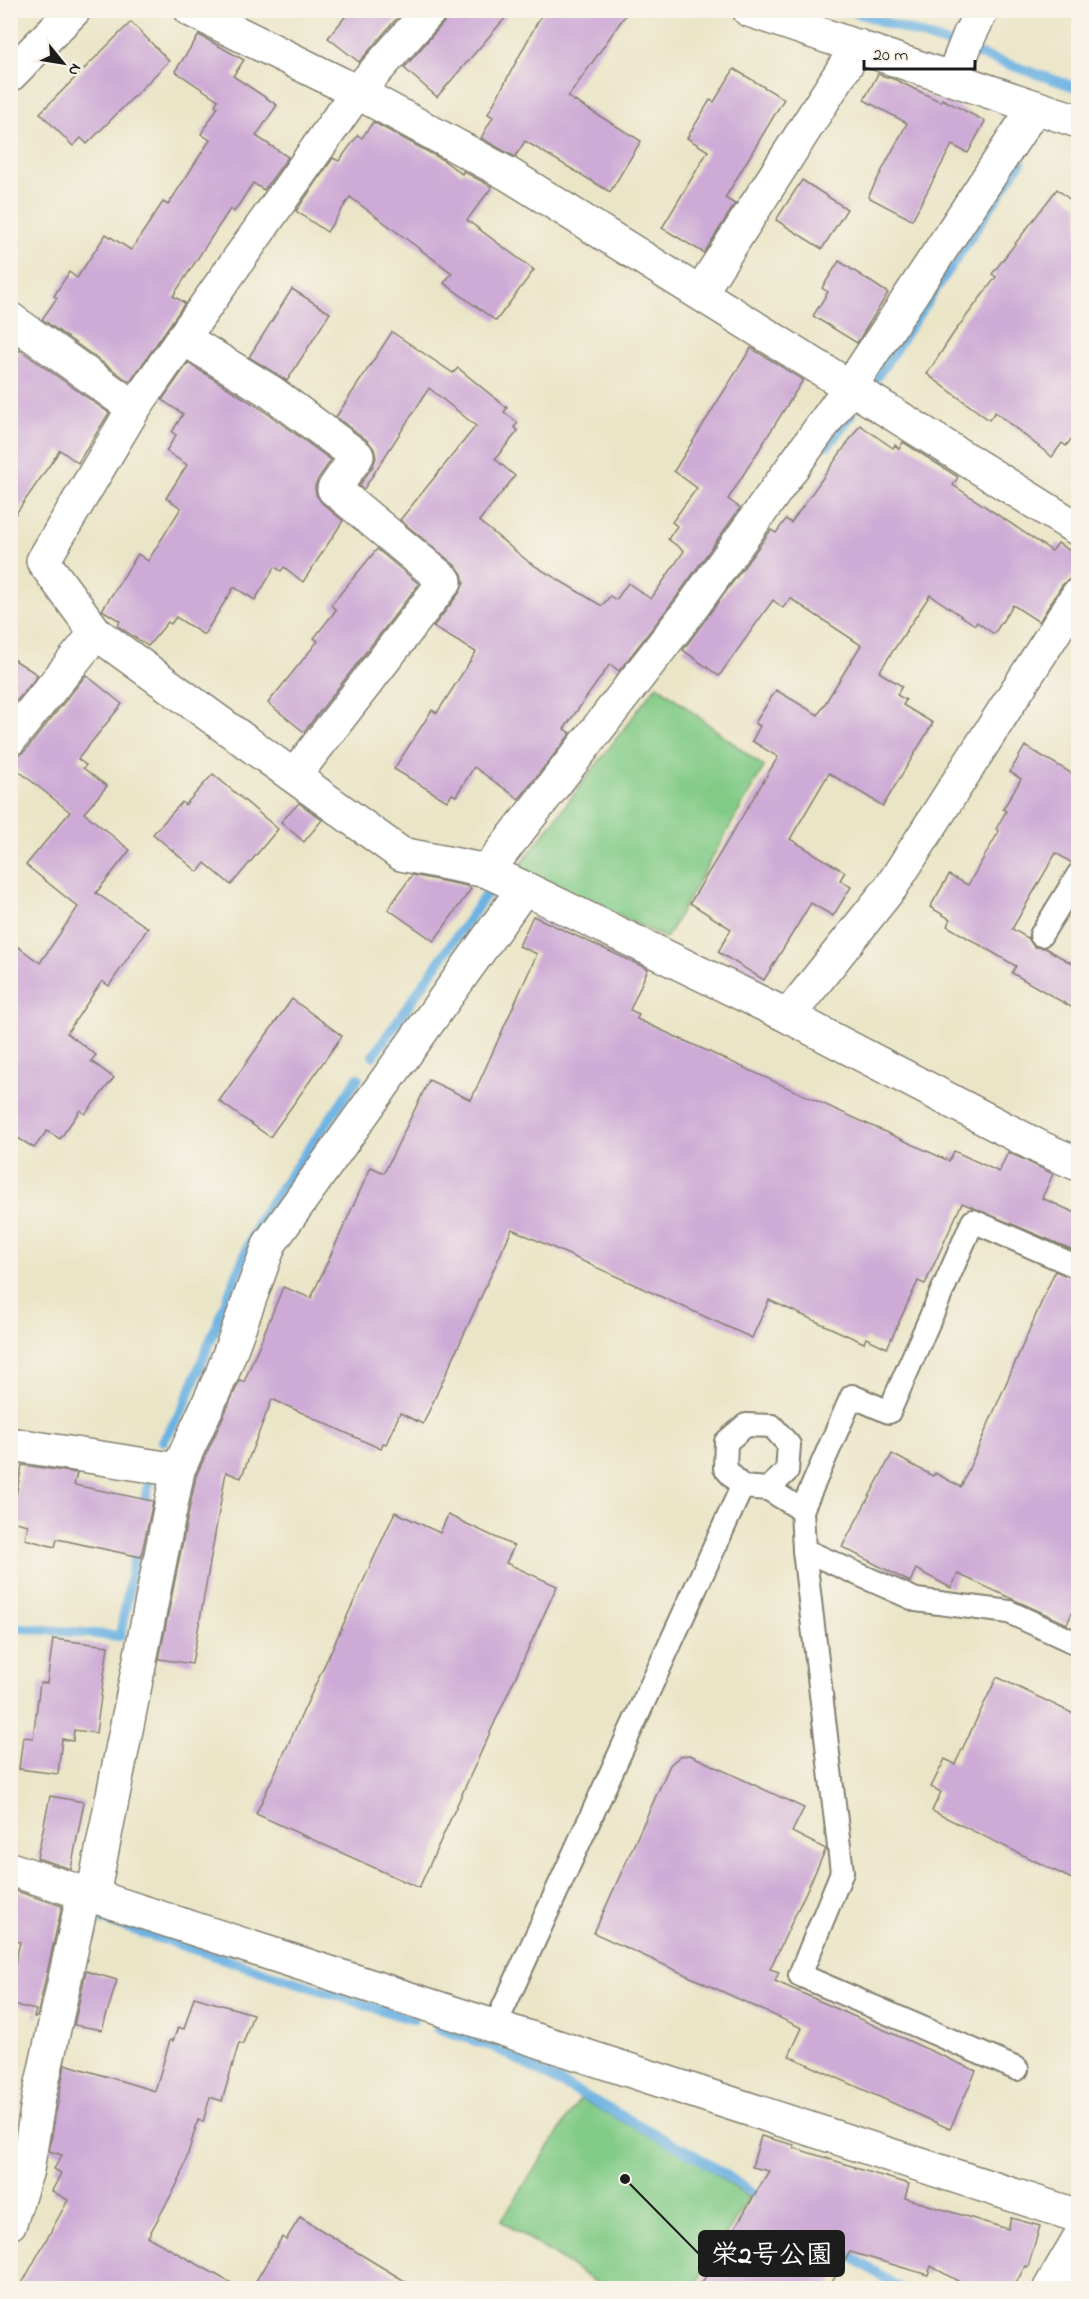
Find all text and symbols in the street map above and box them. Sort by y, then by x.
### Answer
north arrow [33,33,93,93]
scale bar [864,33,975,71]
text: 20 m [873,43,908,69]
text: N [61,59,87,80]
callout: 栄2号公園 [699,2231,844,2276]
text: 栄2号公園 [711,2237,833,2276]

